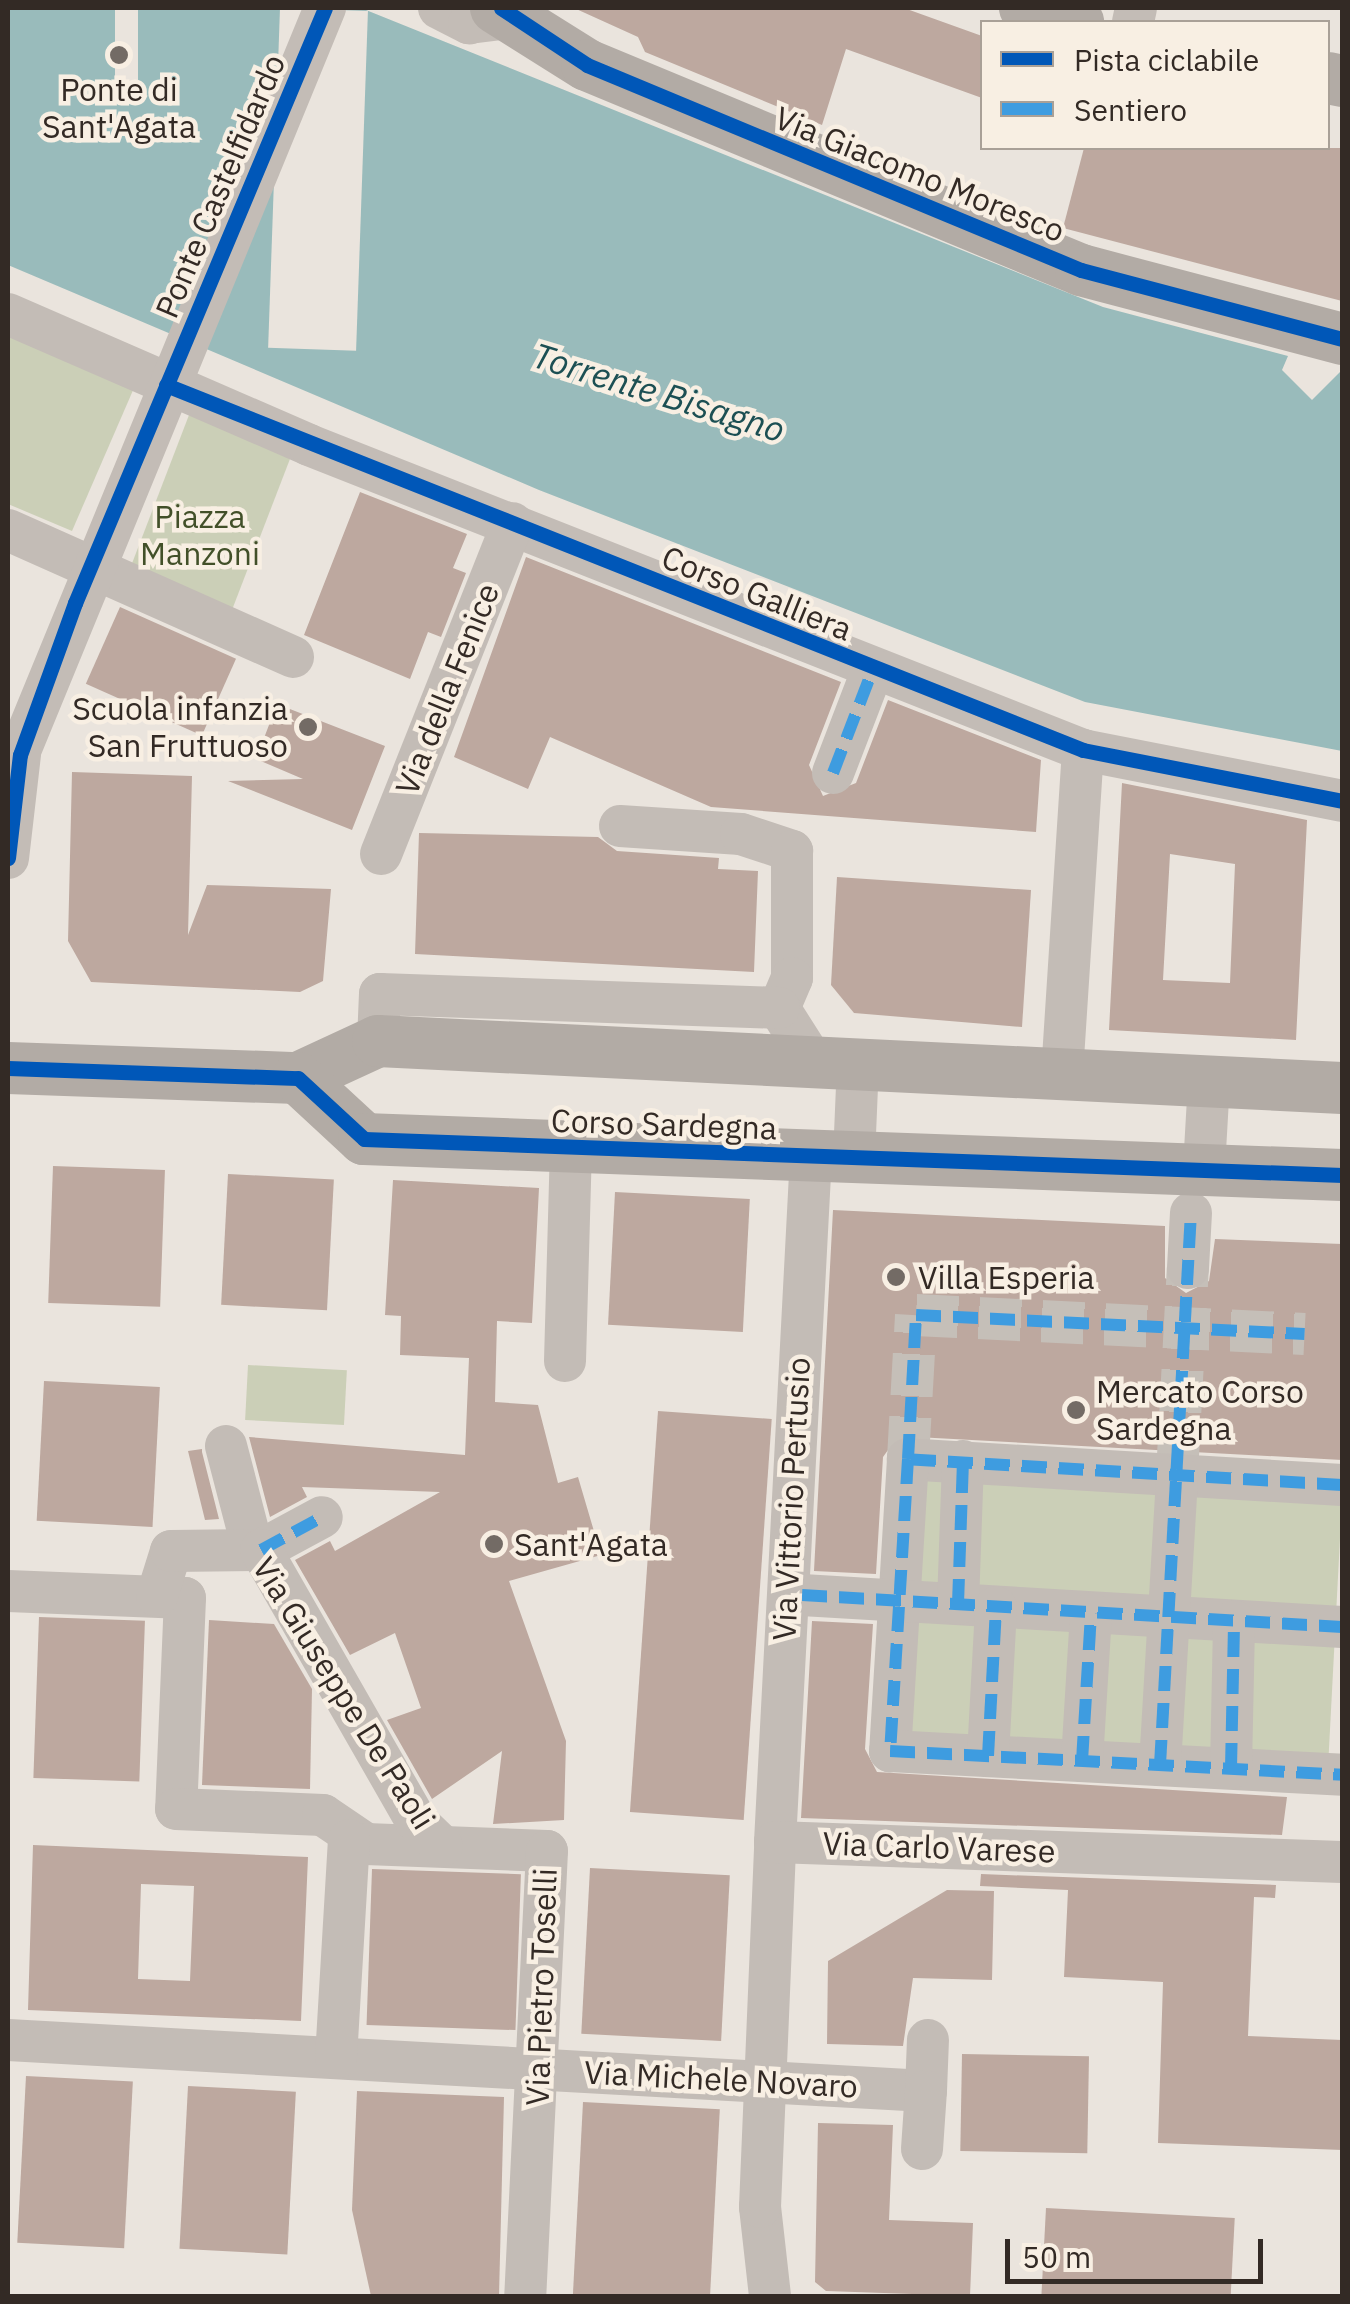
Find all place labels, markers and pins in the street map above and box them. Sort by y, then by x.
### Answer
marker: Ponte di Sant'Agata [108,44,130,66]
place label: Ponte di Sant'Agata [42,71,196,146]
place label: Scuola infanzia San Fruttuoso [72,690,288,765]
marker: Scuola infanzia San Fruttuoso [297,716,319,738]
place label: Villa Esperia [918,1258,1095,1296]
marker: Villa Esperia [883,1264,909,1290]
place label: Mercato Corso Sardegna [1096,1373,1304,1448]
marker: Mercato Corso Sardegna [1065,1399,1087,1421]
place label: Sant'Agata [514,1525,668,1563]
marker: Sant'Agata [483,1533,505,1555]

